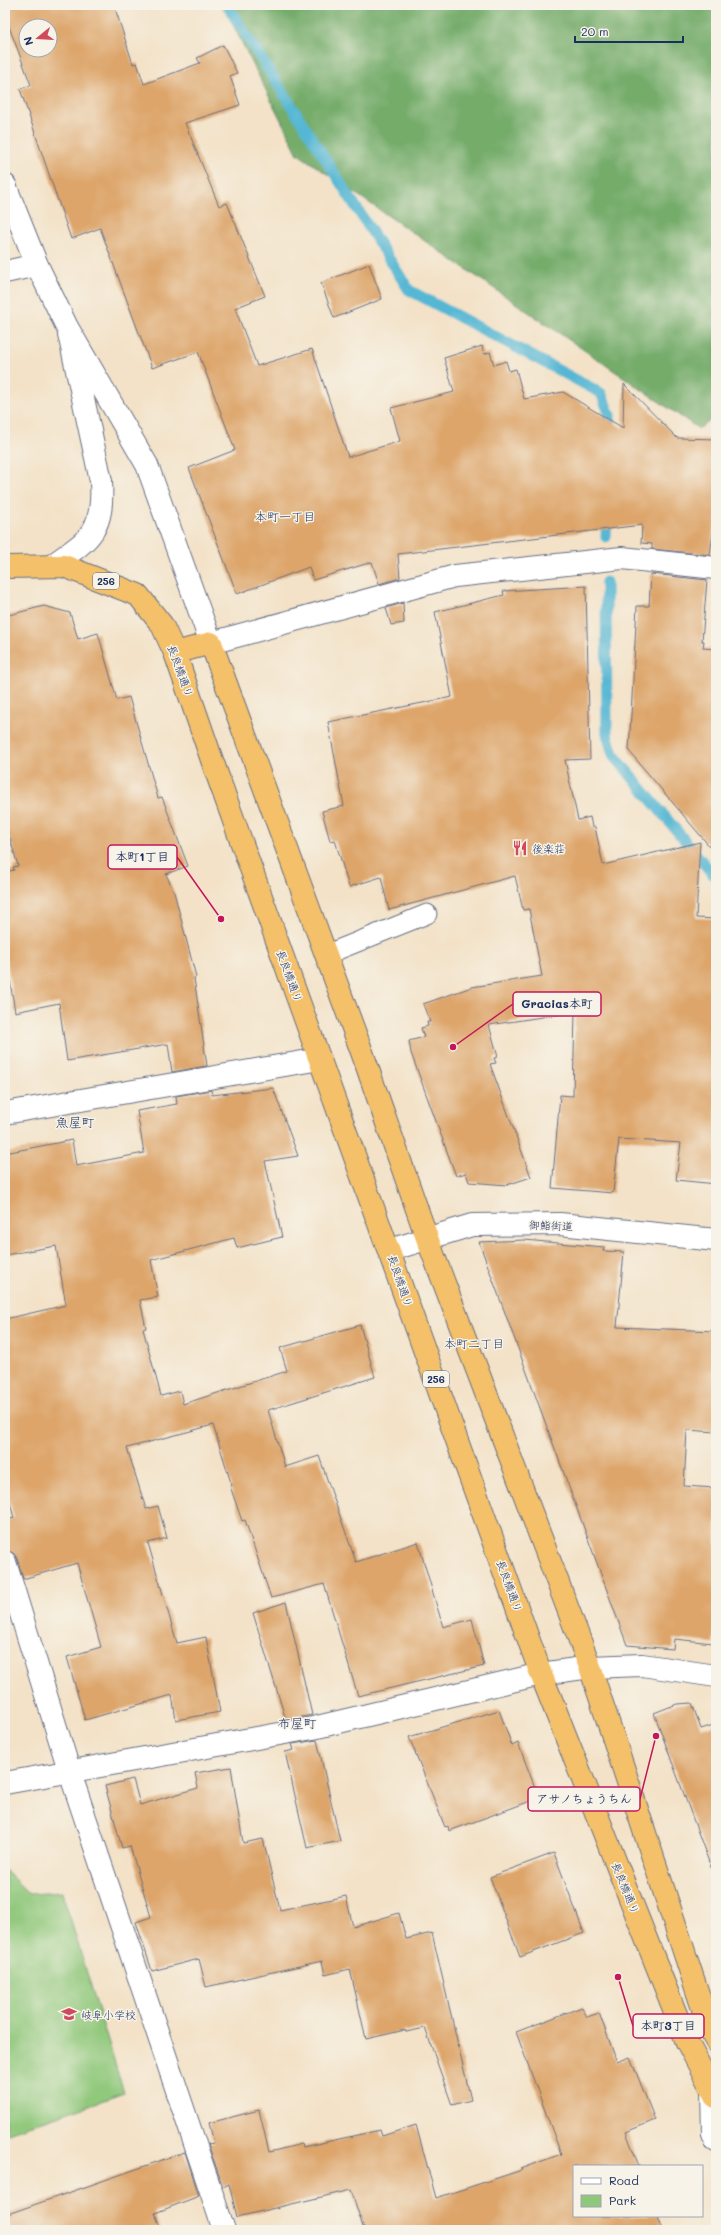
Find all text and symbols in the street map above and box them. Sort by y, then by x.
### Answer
north arrow [18,18,58,58]
scale bar [575,18,683,44]
text: 20 m [581,23,609,39]
text: N [20,35,36,48]
district label: 本町一丁目 [255,508,315,524]
road number: 256 [93,573,119,589]
street label: 長良橋通り [165,643,197,699]
restaurant icon: 後楽荘 [511,839,529,857]
place label: 後楽荘 [532,841,565,856]
callout: 本町1丁目 [108,845,177,869]
text: 本町1丁目 [115,848,169,864]
street label: 長良橋通り [274,948,306,1004]
callout: Gracias本町 [513,992,601,1016]
text: Gracias本町 [521,995,593,1011]
district label: 魚屋町 [55,1113,95,1130]
street label: 御鮨街道 [529,1217,573,1233]
street label: 長良橋通り [385,1253,417,1309]
district label: 本町二丁目 [444,1335,504,1351]
road number: 256 [423,1371,449,1387]
street label: 長良橋通り [494,1558,526,1614]
district label: 布屋町 [277,1714,317,1731]
callout: アサノちょうちん [528,1787,640,1811]
text: アサノちょうちん [536,1790,632,1806]
street label: 長良橋通り [609,1860,643,1916]
school or university icon: 岐阜小学校 [60,2005,78,2023]
place label: 岐阜小学校 [81,2007,136,2022]
callout: 本町3丁目 [633,2014,704,2038]
text: 本町3丁目 [640,2017,696,2033]
legend [573,2165,703,2217]
text: Road [609,2172,639,2188]
text: Park [609,2192,636,2208]

